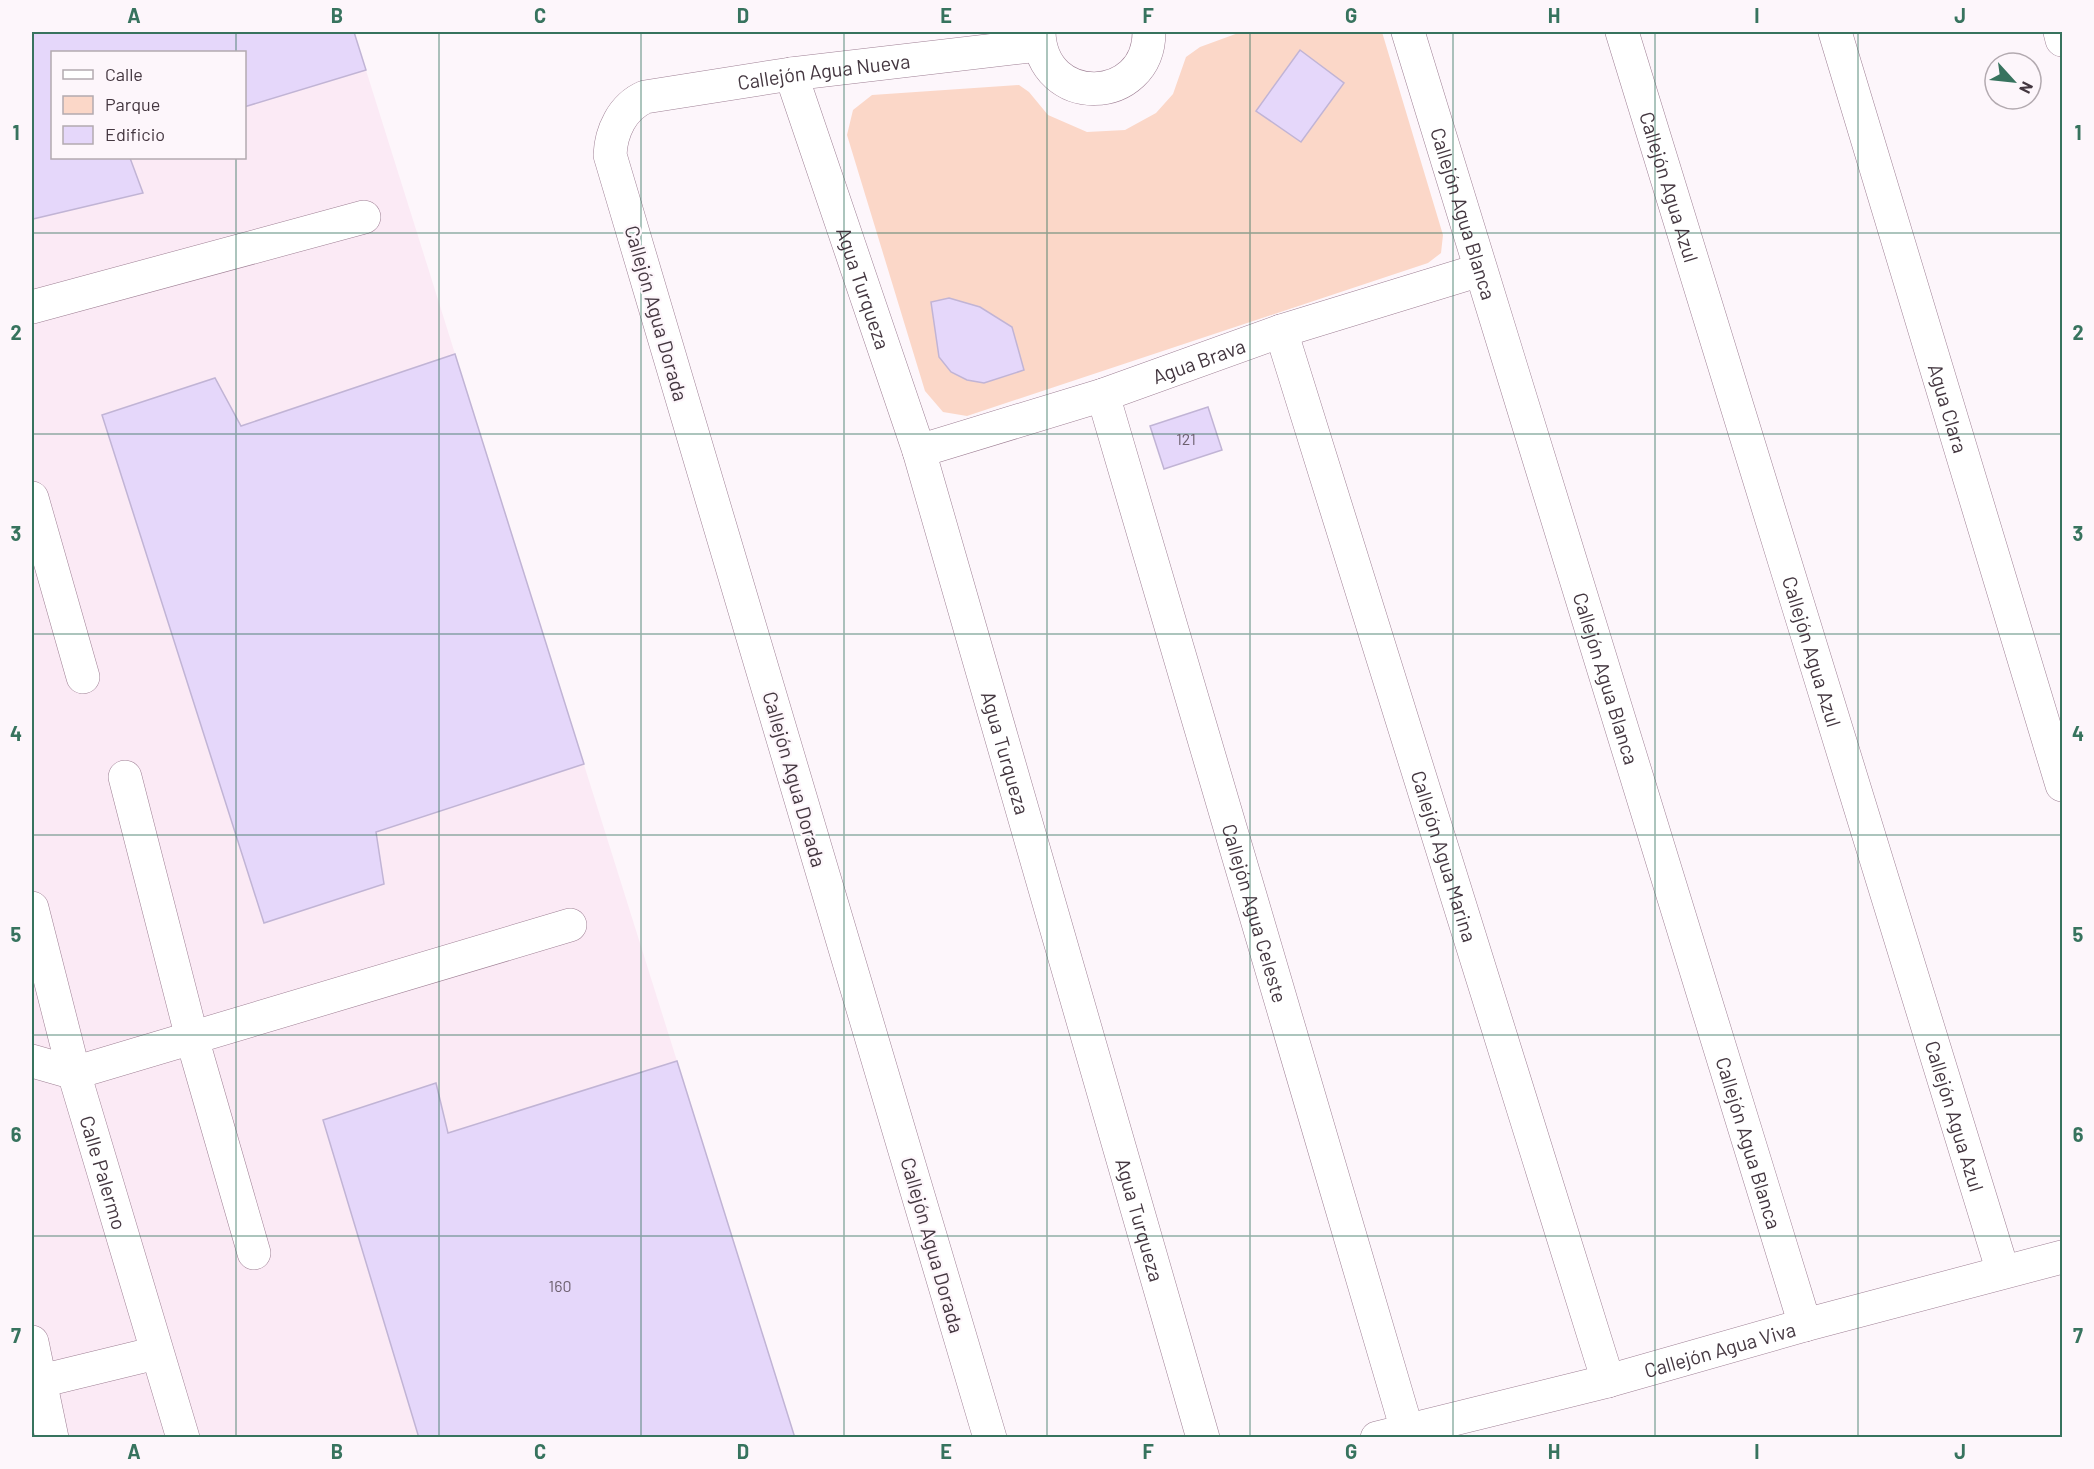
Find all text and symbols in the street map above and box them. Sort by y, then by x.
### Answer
text: A [127,3,141,27]
text: B [331,3,343,27]
text: C [534,3,546,27]
text: D [737,3,749,27]
text: E [940,3,952,27]
text: F [1142,3,1154,27]
text: G [1345,3,1357,27]
text: H [1548,3,1560,27]
text: I [1754,3,1760,27]
text: J [1954,3,1966,27]
street label: Callejón Agua Nueva [736,48,911,94]
legend [51,51,246,159]
north arrow [1983,51,2043,111]
text: Calle [105,63,143,85]
text: N [2016,79,2038,97]
text: Parque [105,93,160,115]
street label: Callejón Agua Azul [1635,109,1704,265]
text: 1 [12,120,20,144]
text: 1 [2074,120,2082,144]
text: Edificio [105,123,165,145]
street label: Callejón Agua Blanca [1426,125,1501,303]
street label: Callejón Agua Dorada [620,222,694,404]
street label: Agua Turqueza [832,224,895,352]
text: 2 [10,320,22,344]
text: 2 [2072,320,2084,344]
street label: Agua Brava [1149,333,1248,388]
street label: Agua Clara [1924,361,1973,456]
house number: 121 [1176,429,1196,448]
text: 3 [11,521,21,545]
text: 3 [2073,521,2083,545]
street label: Callejón Agua Azul [1778,573,1847,730]
street label: Callejón Agua Blanca [1569,589,1644,767]
street label: Callejón Agua Dorada [758,688,832,870]
street label: Agua Turqueza [977,688,1035,817]
text: 4 [10,721,22,745]
text: 4 [2072,721,2084,745]
street label: Callejón Agua Marina [1407,768,1482,945]
street label: Callejón Agua Celeste [1218,821,1293,1005]
text: 5 [11,922,22,946]
text: 5 [2073,922,2084,946]
street label: Callejón Agua Azul [1921,1038,1989,1194]
street label: Callejón Agua Blanca [1711,1054,1787,1232]
street label: Calle Palermo [75,1112,132,1232]
text: 6 [11,1122,22,1146]
text: 6 [2073,1122,2084,1146]
street label: Callejón Agua Dorada [896,1154,970,1336]
street label: Agua Turqueza [1111,1155,1169,1284]
house number: 160 [549,1276,571,1295]
street label: Callejón Agua Viva [1641,1316,1798,1382]
text: 7 [11,1323,21,1347]
text: 7 [2073,1323,2083,1347]
text: A [127,1439,141,1463]
text: B [331,1439,343,1463]
text: C [534,1439,546,1463]
text: D [737,1439,749,1463]
text: E [940,1439,952,1463]
text: F [1142,1439,1154,1463]
text: G [1345,1439,1357,1463]
text: H [1548,1439,1560,1463]
text: I [1754,1439,1760,1463]
text: J [1954,1439,1966,1463]

